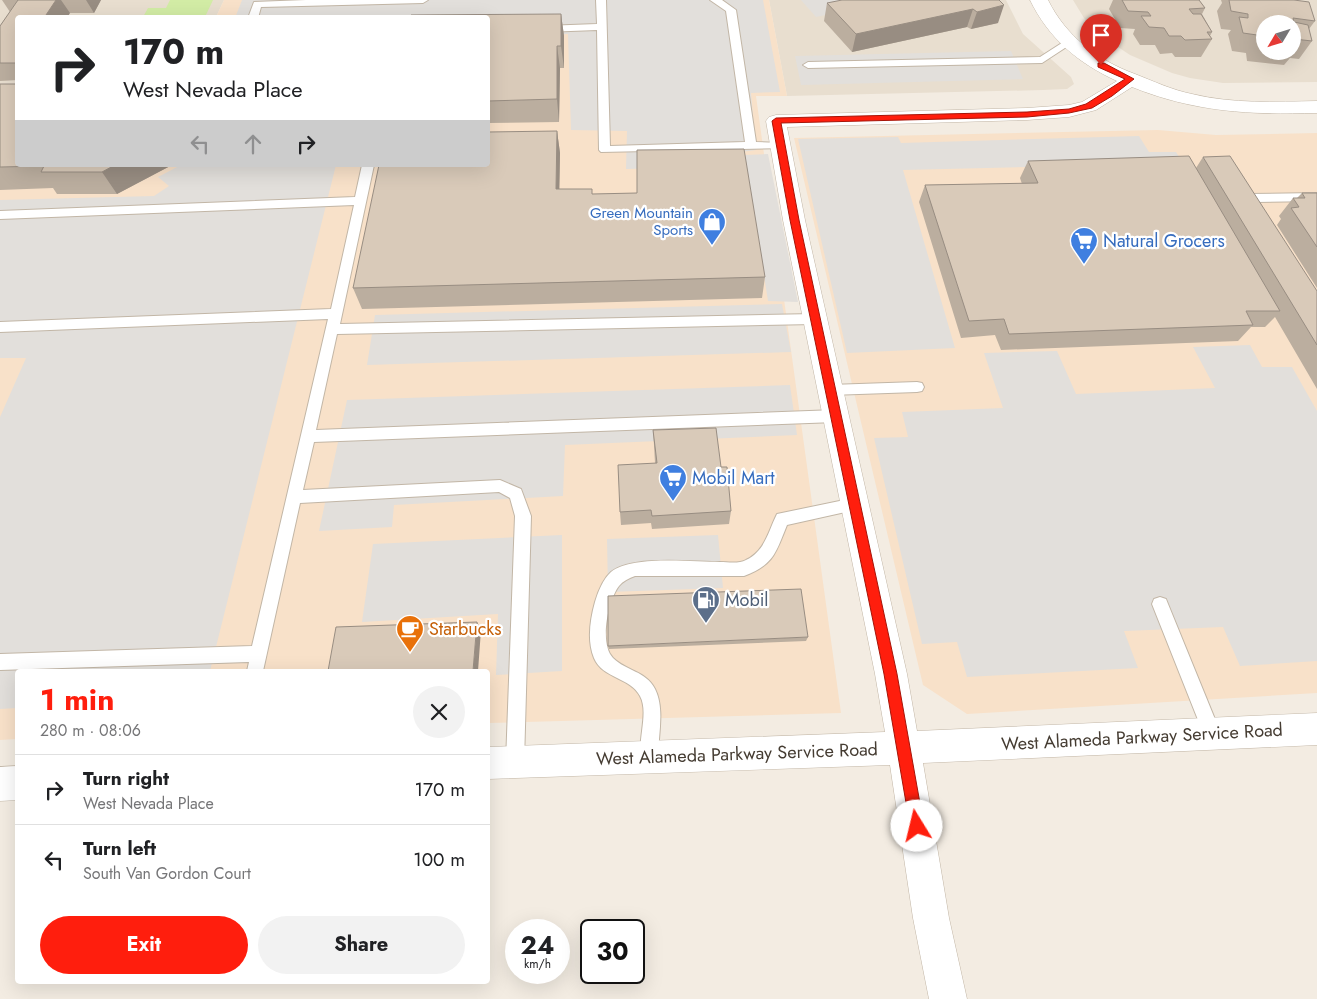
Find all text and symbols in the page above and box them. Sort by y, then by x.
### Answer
pin [1080,14,1122,65]
north arrow [1256,15,1301,60]
map controls [1256,15,1301,60]
icon: arrive [1087,21,1115,49]
text: 170 m [123,27,224,77]
icon: right [40,35,105,100]
text: West Nevada Place [123,73,303,105]
icon: left [186,130,214,158]
icon: ahead [239,130,267,158]
icon: right [292,130,320,158]
place label: Green Mountain Sports [590,202,693,241]
shop icon: Green Mountain Sports [697,207,727,246]
supermarket icon: Natural Grocers [1069,226,1099,265]
place label: Natural Grocers [1103,228,1225,254]
supermarket icon: Mobil Mart [658,463,688,502]
place label: Mobil Mart [692,465,775,491]
fuel station icon: Mobil [691,585,721,624]
place label: Mobil [725,587,769,613]
cafe icon: Starbucks [395,614,425,653]
place label: Starbucks [429,616,502,642]
text: 1 min [40,678,114,721]
button: close [413,686,465,738]
street label: West Alameda Parkway Service Road [1001,717,1283,757]
text: 280 m · 08:06 [40,719,141,742]
street label: West Alameda Parkway Service Road [596,736,878,772]
text: Turn right [83,765,169,792]
icon: right [40,776,68,804]
text: 170 m [415,776,465,803]
text: West Nevada Place [83,792,214,815]
position arrow [890,799,942,851]
text: Turn left [83,835,156,862]
icon: left [40,846,68,874]
text: 100 m [413,846,465,873]
text: South Van Gordon Court [83,862,251,885]
button: Exit [40,916,248,974]
button: Share [258,916,465,974]
speed limit sign: 30 [580,919,645,984]
text: 24 [521,927,554,963]
text: km/h [524,955,551,973]

